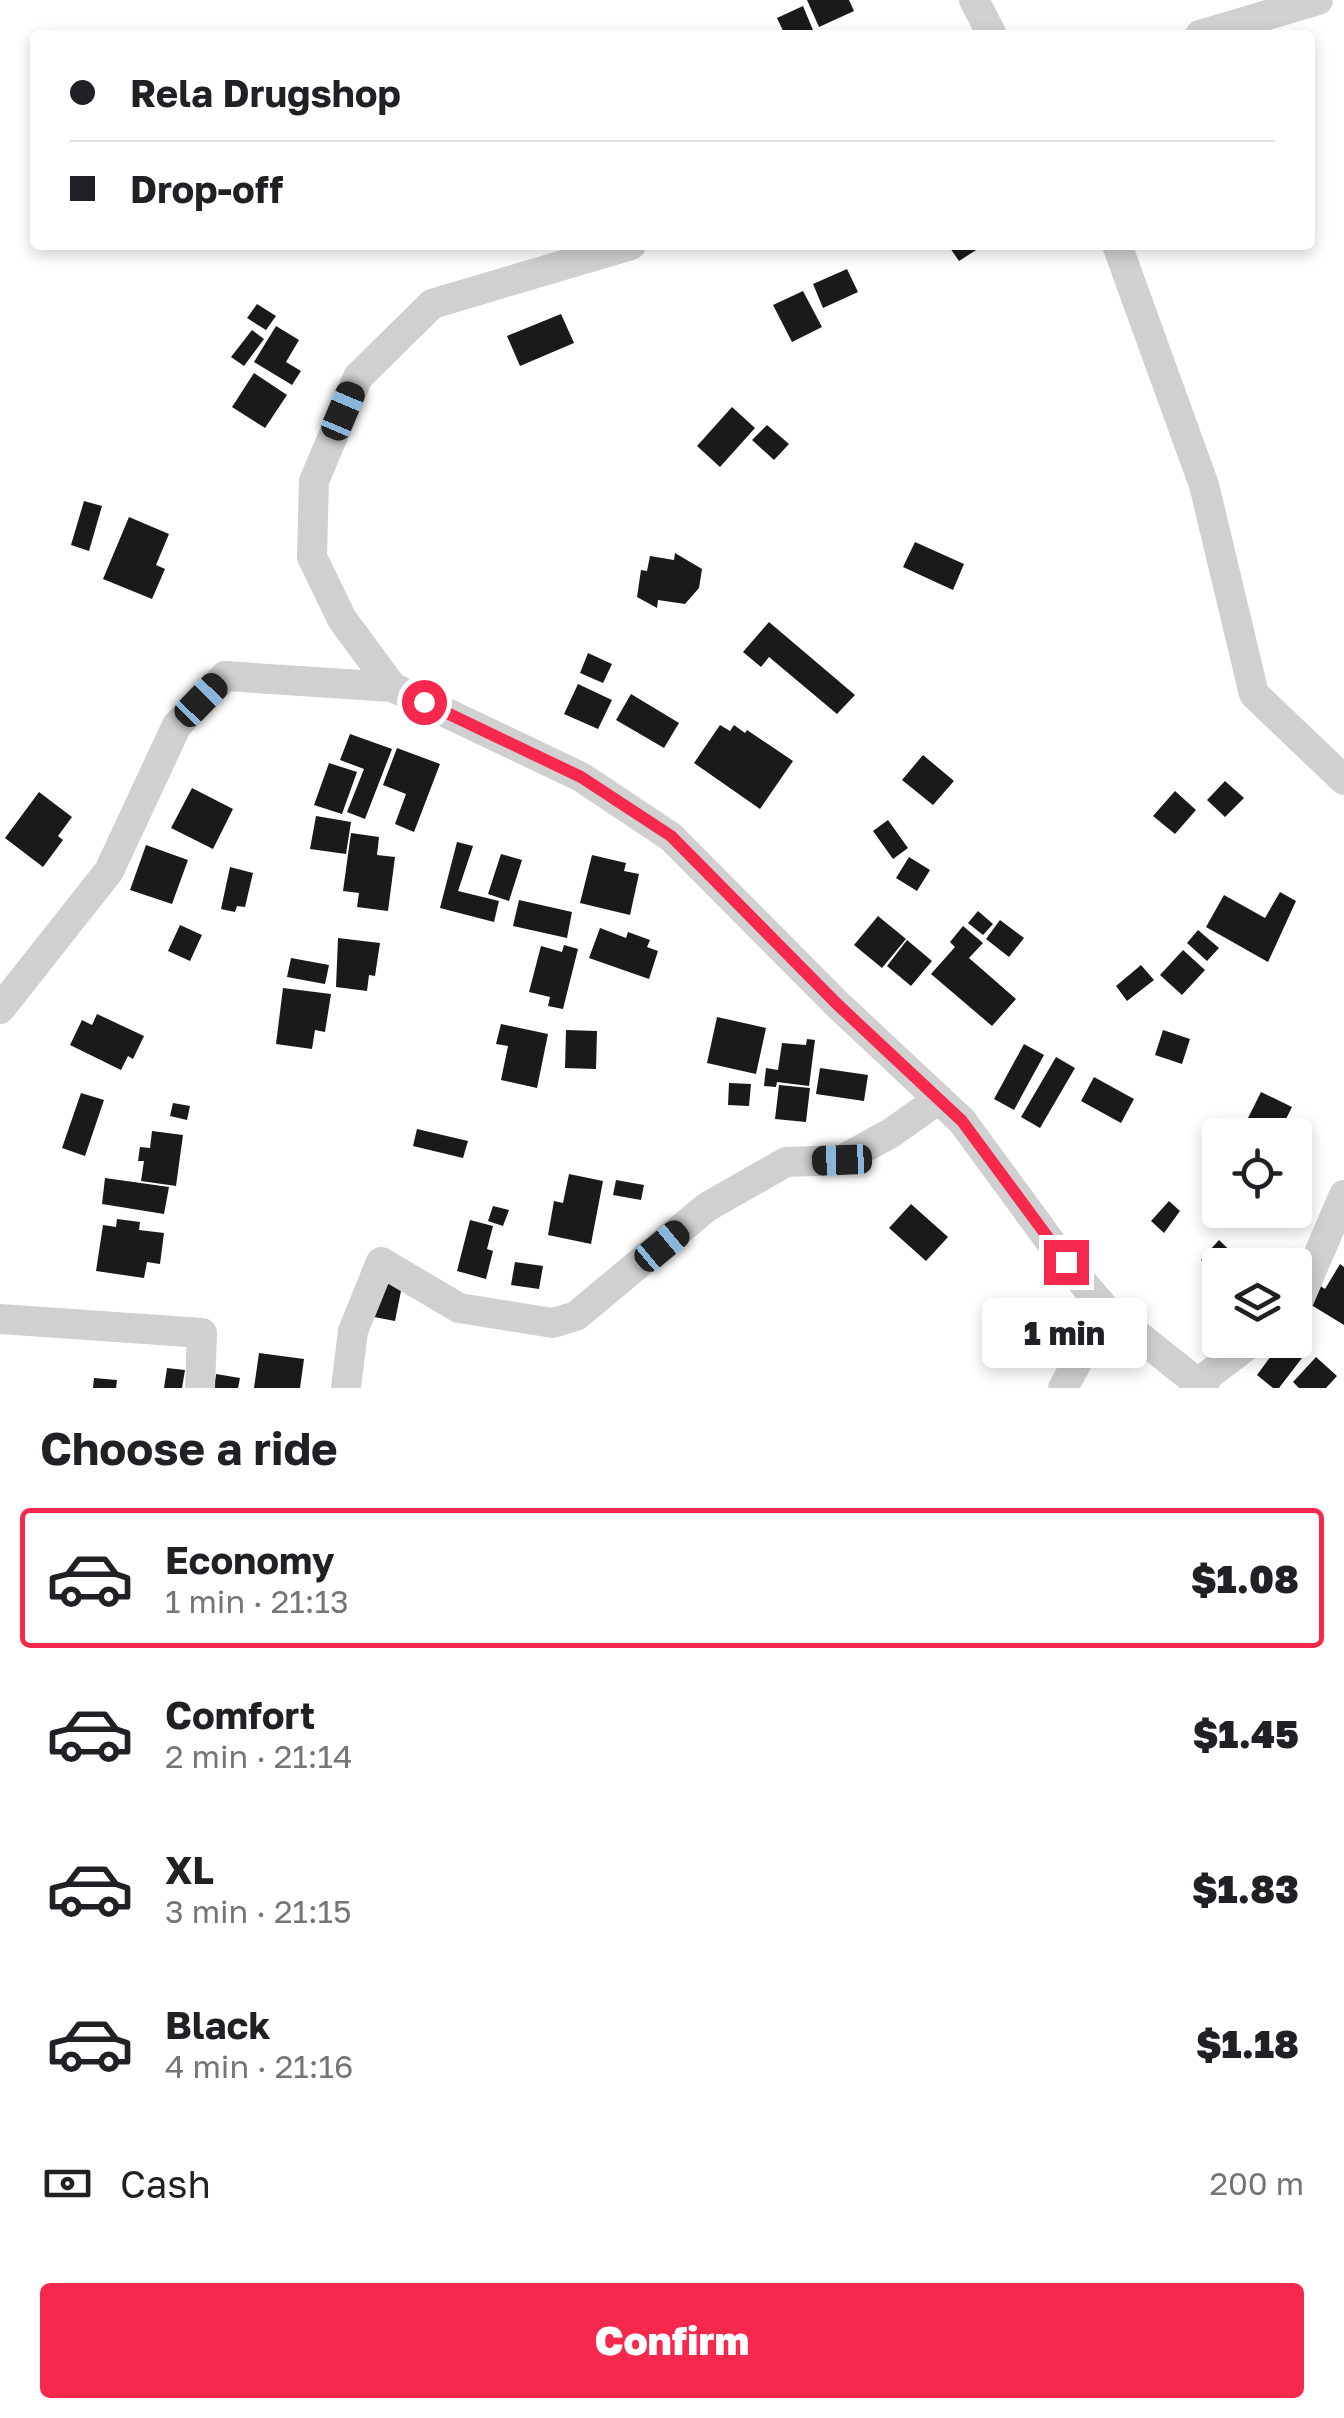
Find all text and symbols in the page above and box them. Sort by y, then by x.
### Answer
text: Rela Drugshop [130,70,401,115]
text: Drop-off [130,166,283,211]
car [317,378,369,444]
car [169,668,233,732]
route start [402,680,447,725]
map controls [1202,1118,1312,1358]
button: locate [1202,1118,1312,1228]
car [811,1144,873,1176]
car [629,1215,695,1277]
route end [1044,1240,1089,1285]
button: layers [1202,1248,1312,1358]
callout: 1 min [984,1297,1148,1367]
text: 1 min [1024,1314,1105,1352]
text: Choose a ride [40,1421,338,1475]
icon: car [45,1533,135,1623]
text: Economy [165,1537,334,1582]
text: $1.08 [1191,1556,1299,1601]
text: 1 min · 21:13 [165,1582,349,1620]
icon: car [45,1688,135,1778]
text: Comfort [165,1692,315,1737]
text: $1.45 [1193,1711,1299,1756]
text: 2 min · 21:14 [165,1737,352,1775]
icon: car [45,1843,135,1933]
text: XL [165,1847,214,1892]
text: $1.83 [1192,1866,1299,1911]
text: 3 min · 21:15 [165,1892,352,1930]
icon: car [45,1998,135,2088]
text: Black [165,2002,270,2047]
text: $1.18 [1196,2021,1299,2066]
text: 4 min · 21:16 [165,2047,353,2085]
icon: cash [40,2156,95,2211]
text: Cash [120,2161,211,2206]
text: 200 m [1209,2164,1304,2202]
button: Confirm [40,2283,1304,2398]

